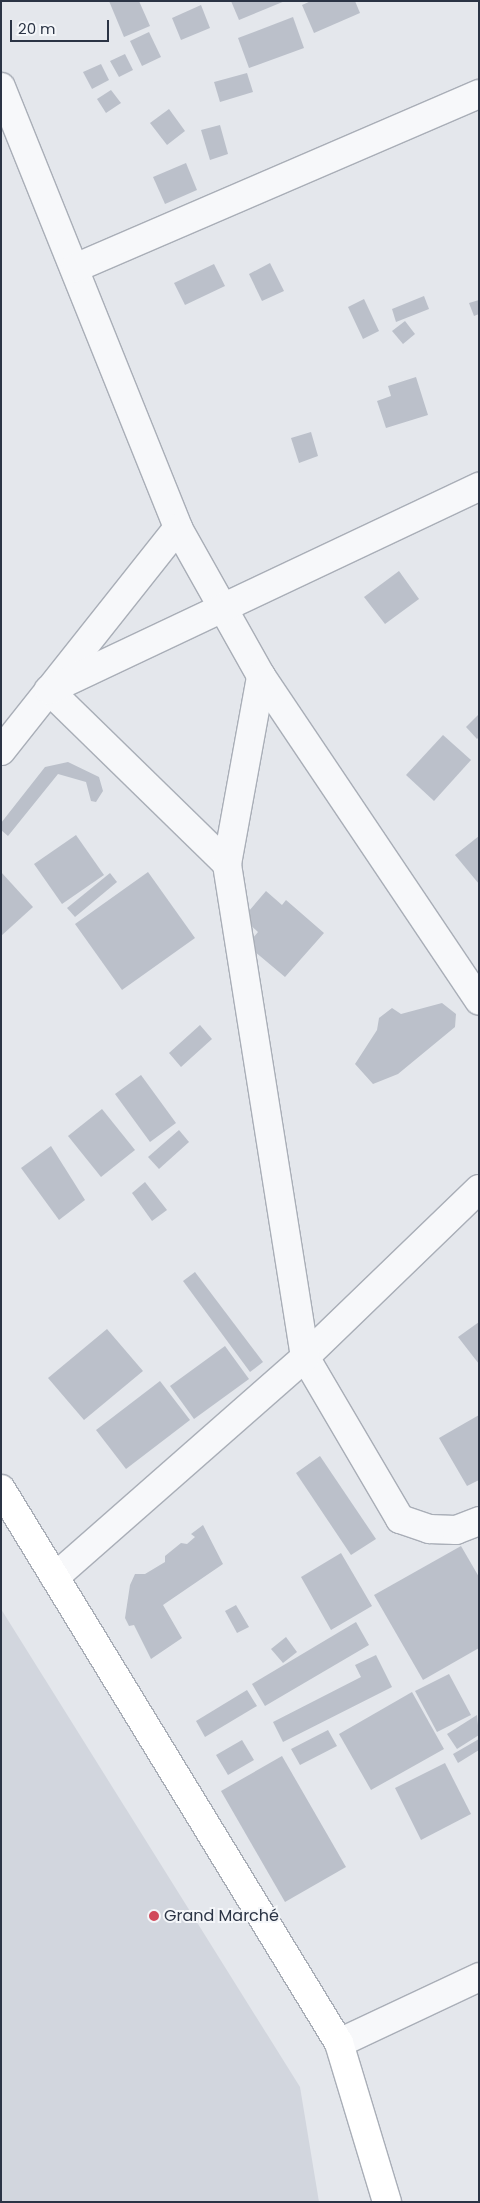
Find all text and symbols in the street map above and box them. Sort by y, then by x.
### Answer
scale bar [12,10,111,42]
text: 20 m [18,18,56,39]
place label: Grand Marché [164,1906,279,1926]
marker: Grand Marché [148,1910,160,1922]

